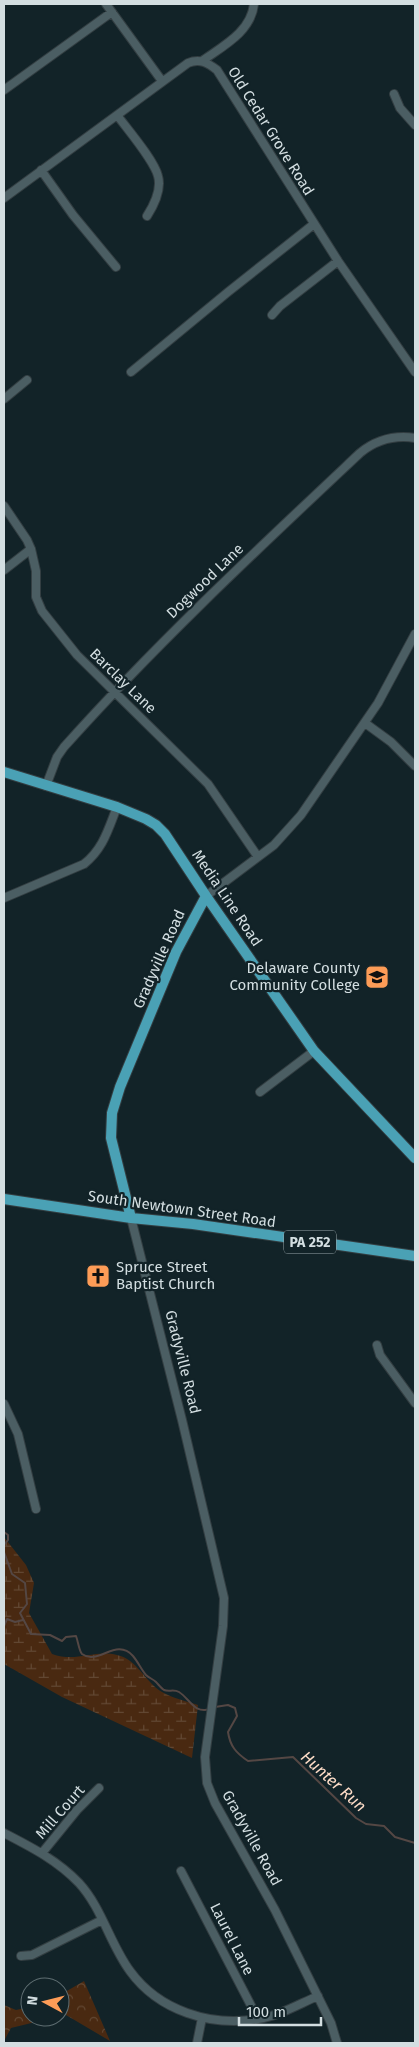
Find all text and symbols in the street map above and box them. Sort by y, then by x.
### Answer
street label: Old Cedar Grove Road [224,63,318,199]
street label: Dogwood Lane [163,540,247,622]
street label: Barclay Lane [86,645,160,717]
street label: Media Line Road [188,846,266,950]
street label: Gradyville Road [129,907,189,1011]
place label: Delaware County Community College [229,959,361,994]
school or university icon: Delaware County Community College [364,964,390,990]
street label: South Newtown Street Road [87,1187,277,1231]
road number: PA 252 [284,1230,336,1254]
place label: Spruce Street Baptist Church [116,1258,215,1293]
church icon: Spruce Street Baptist Church [85,1263,111,1289]
street label: Gradyville Road [161,1308,205,1416]
water label: Hunter Run [297,1747,370,1816]
street label: Mill Court [32,1781,89,1843]
street label: Gradyville Road [218,1787,286,1889]
street label: Laurel Lane [206,1900,258,1978]
north arrow [20,1977,70,2027]
scale bar [239,1994,322,2026]
text: N [24,1995,42,2006]
text: 100 m [246,2003,286,2021]

